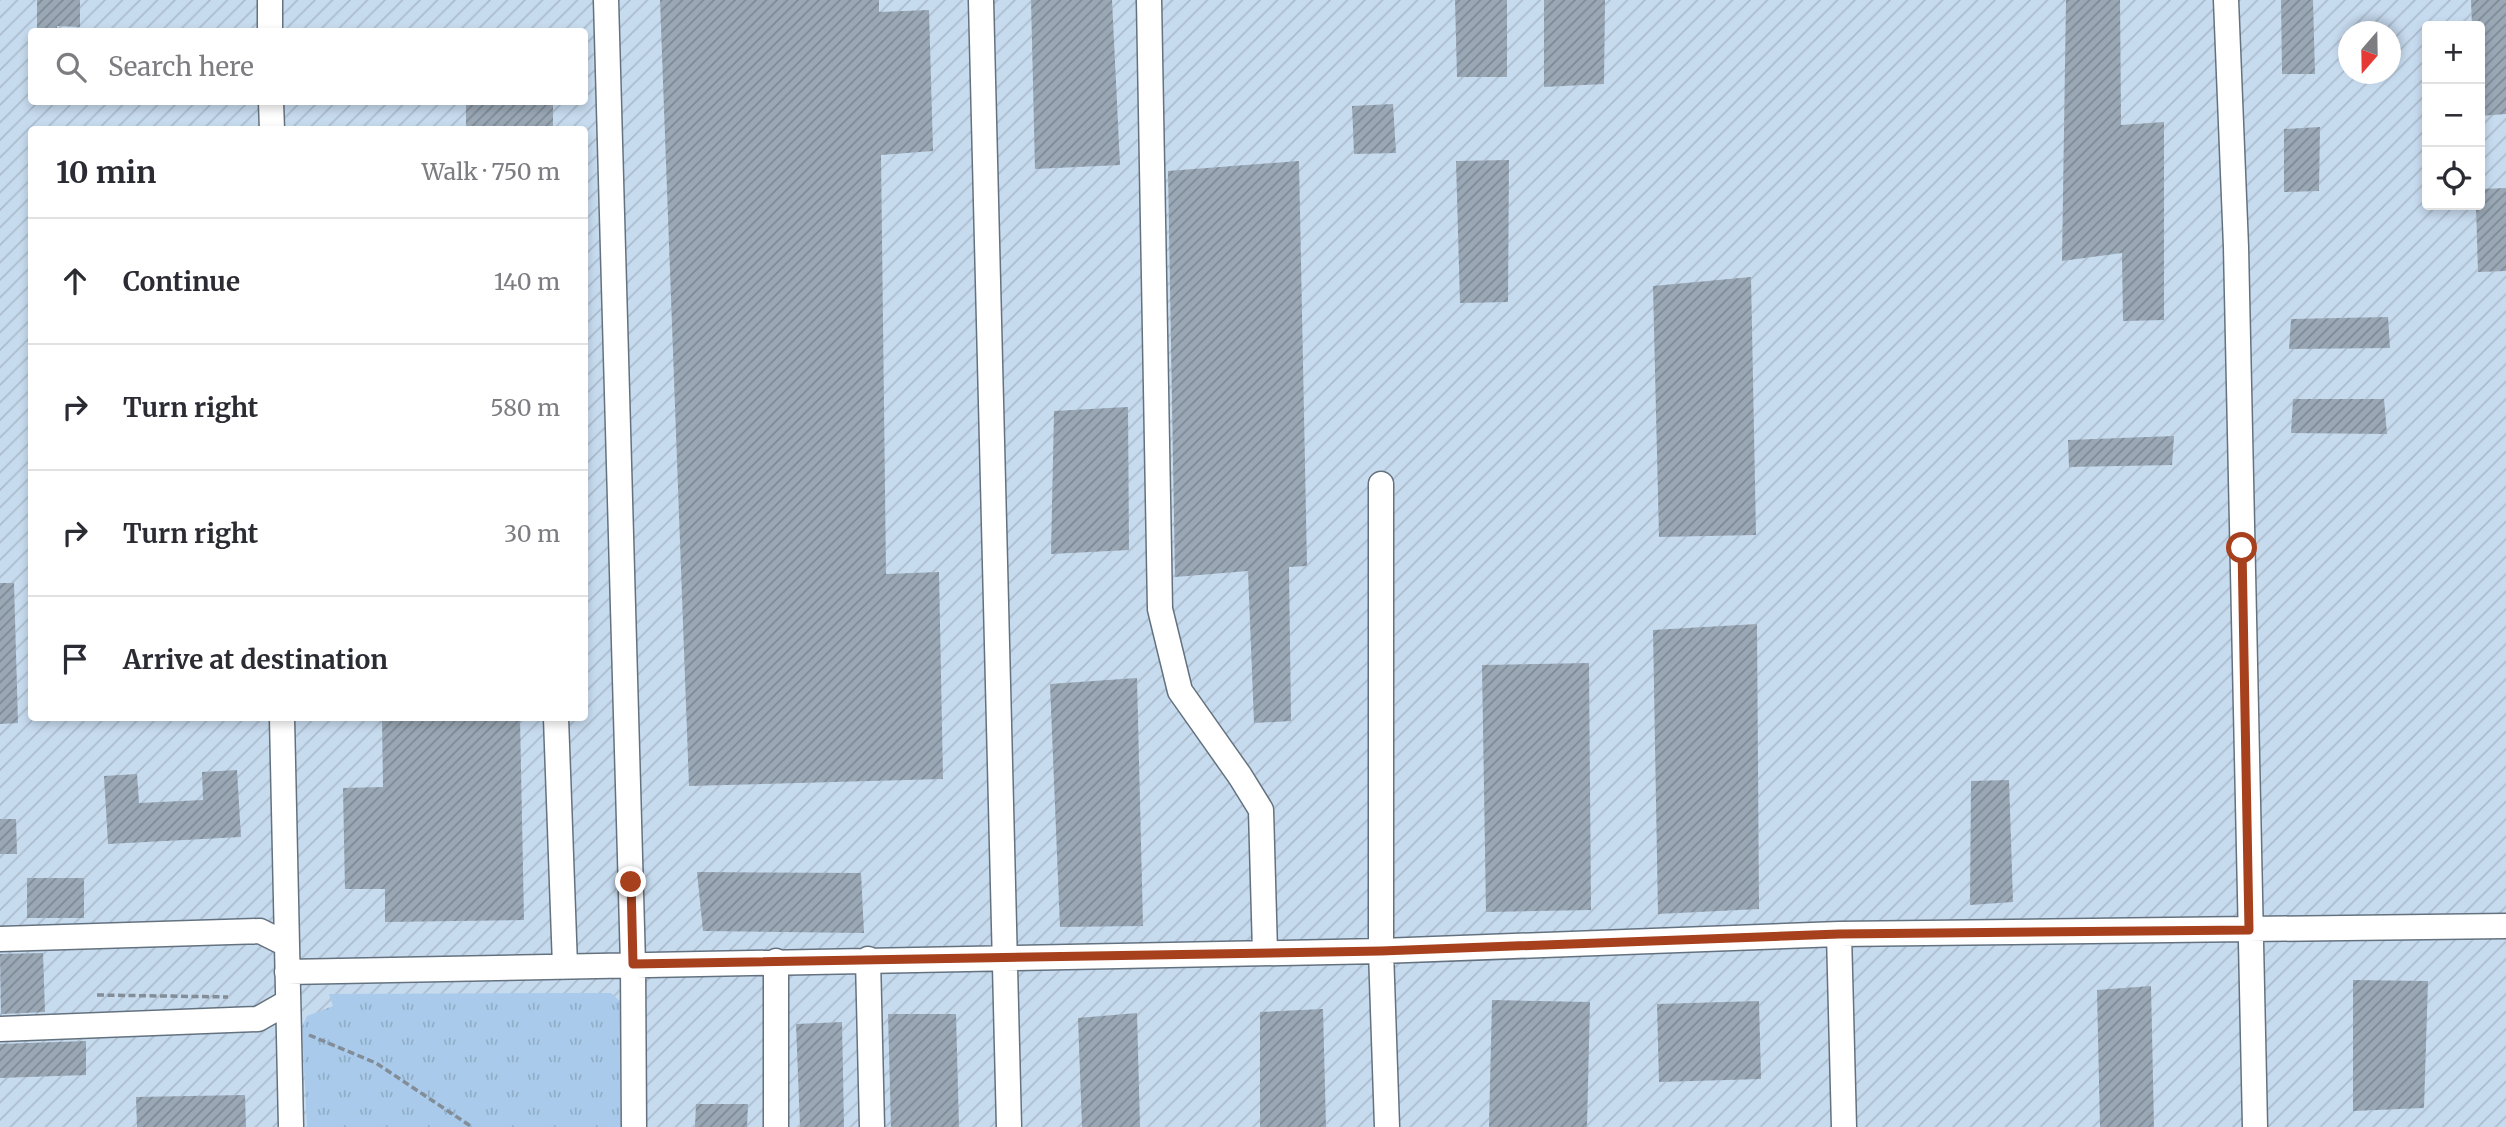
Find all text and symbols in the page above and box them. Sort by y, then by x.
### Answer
north arrow [2338,21,2401,84]
map controls [2422,21,2485,210]
button: + [2422,21,2485,84]
search box [28,28,588,105]
icon: search [52,48,90,86]
text: Search here [108,50,254,83]
button: − [2422,84,2485,147]
button: locate [2422,147,2485,210]
text: 10 min [56,153,156,191]
text: Walk · 750 m [422,157,560,186]
icon: ahead [56,262,94,300]
text: Continue [123,265,240,298]
text: 140 m [494,267,560,296]
icon: right [56,388,94,426]
text: Turn right [123,391,258,424]
text: 580 m [490,393,560,422]
icon: right [56,514,94,552]
text: Turn right [123,517,258,550]
text: 30 m [504,519,560,548]
route start [2226,532,2257,563]
icon: arrive [56,640,94,678]
text: Arrive at destination [123,643,388,676]
route end [615,866,646,897]

